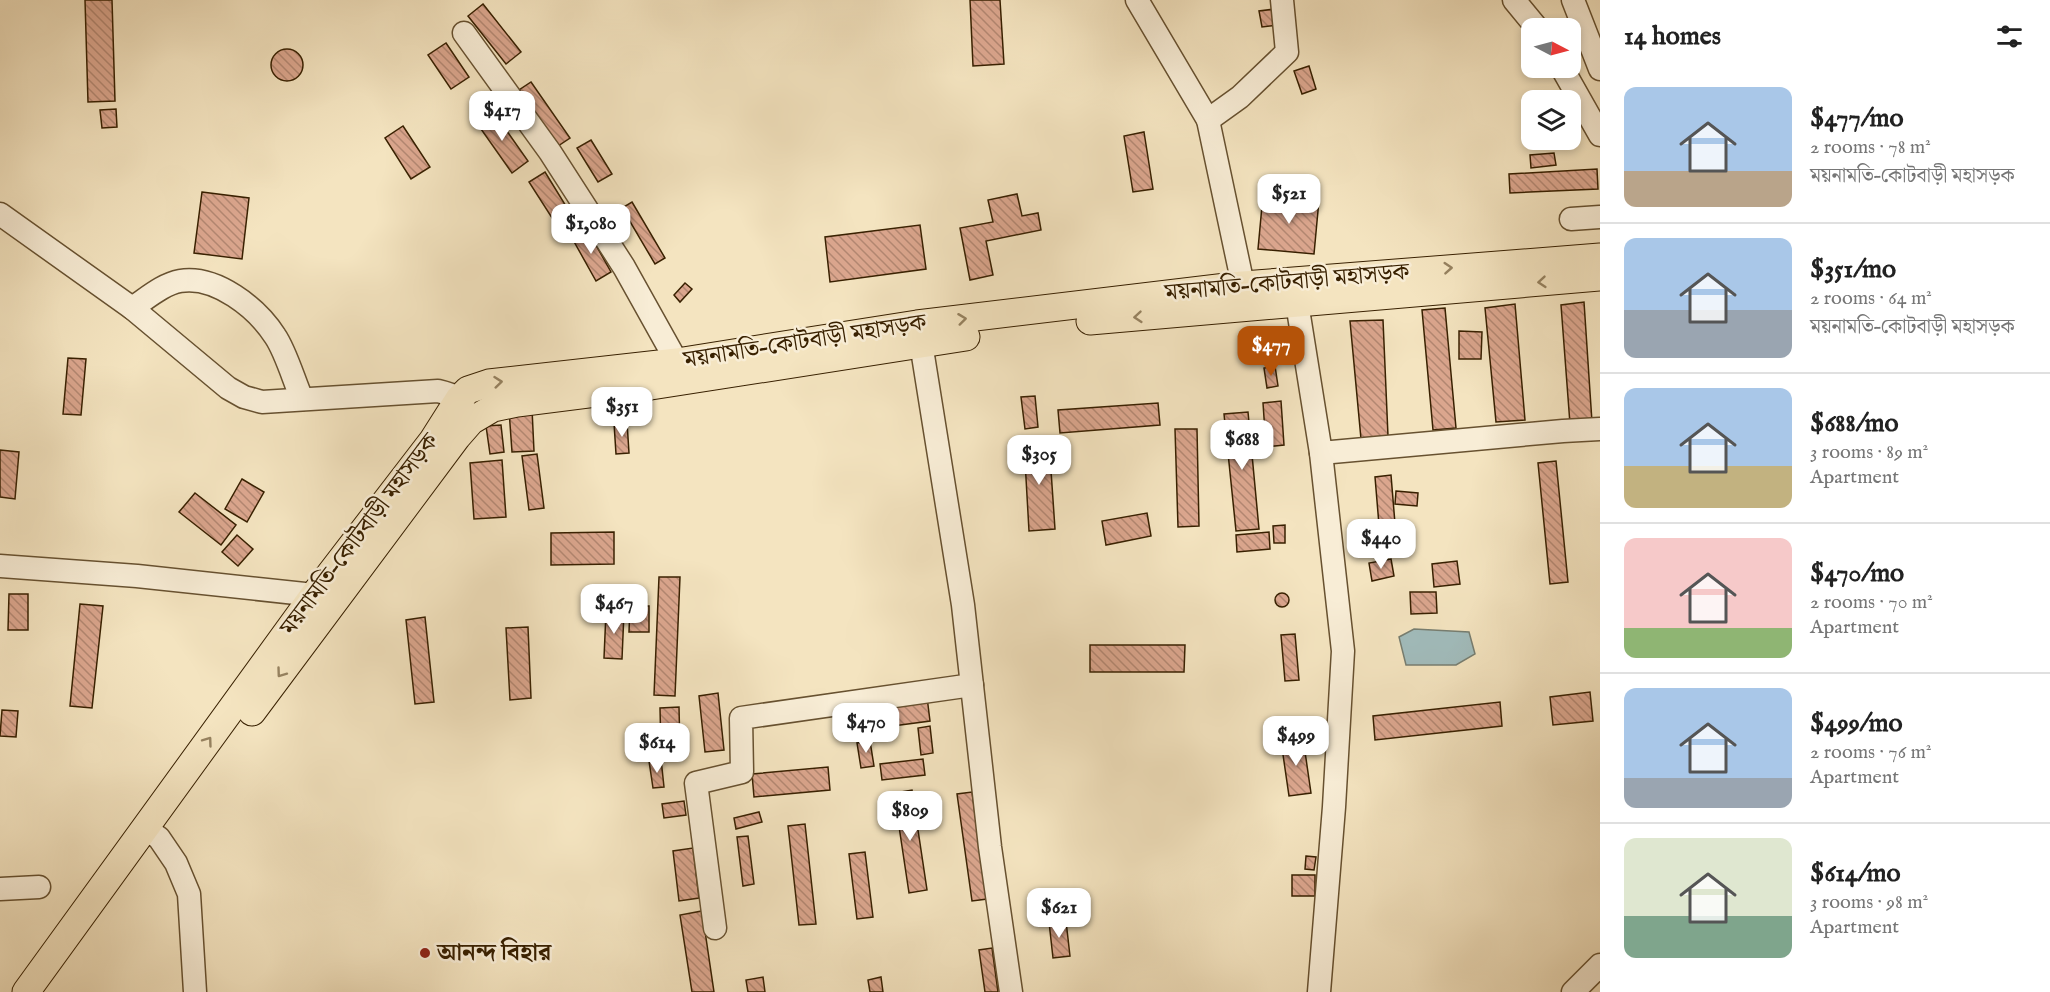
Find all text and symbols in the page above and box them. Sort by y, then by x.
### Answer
north arrow [1521,18,1581,78]
map controls [1521,18,1581,150]
text: 14 homes [1624,20,1721,53]
icon: filters [1993,20,2026,53]
button: layers [1521,90,1581,150]
pin: $417 [466,91,538,142]
text: $417 [483,98,521,123]
text: $477/mo [1810,102,1904,135]
icon: home [1672,111,1744,183]
text: 2 rooms · 78 m² [1810,135,1931,160]
text: ময়নামতি–কোটবাড়ী মহাসড়ক [1810,164,2015,189]
pin: $521 [1253,174,1325,225]
text: $521 [1271,181,1307,206]
pin: $1,080 [542,204,640,255]
text: $1,080 [565,211,617,236]
text: $351/mo [1810,253,1896,286]
street label: ময়নামতি–কোটবাড়ী মহাসড়ক [1162,256,1412,309]
one-way arrow [1444,262,1453,275]
icon: home [1672,262,1744,334]
one-way arrow [1537,275,1546,288]
text: 2 rooms · 64 m² [1810,286,1932,311]
street label: ময়নামতি–কোটবাড়ী মহাসড়ক [680,306,930,377]
one-way arrow [1134,310,1143,323]
one-way arrow [957,313,966,326]
text: ময়নামতি–কোটবাড়ী মহাসড়ক [1810,315,2015,340]
pin: $477 [1235,326,1307,377]
text: $477 [1252,333,1290,358]
one-way arrow [494,376,503,389]
pin: $351 [586,387,658,438]
text: $351 [605,394,639,419]
text: $688/mo [1810,407,1899,440]
icon: home [1672,412,1744,484]
pin: $688 [1206,420,1278,471]
street label: ময়নামতি–কোটবাড়ী মহাসড়ক [272,426,447,643]
text: $688 [1224,427,1260,452]
pin: $305 [1003,435,1075,486]
text: 3 rooms · 89 m² [1810,440,1928,465]
text: $305 [1021,442,1057,467]
text: Apartment [1810,465,1899,490]
pin: $440 [1345,519,1417,570]
text: $440 [1361,526,1401,551]
text: $470/mo [1810,557,1904,590]
icon: home [1672,562,1744,634]
pin: $467 [578,584,650,635]
text: 2 rooms · 70 m² [1810,590,1933,615]
text: $467 [595,591,633,616]
text: Apartment [1810,615,1899,640]
one-way arrow [277,667,288,678]
pin: $470 [830,703,902,754]
text: $499/mo [1810,707,1902,740]
text: $470 [846,710,886,735]
icon: home [1672,712,1744,784]
pin: $499 [1260,716,1332,767]
pin: $614 [621,723,693,774]
text: $499 [1277,723,1315,748]
text: $614 [639,730,675,755]
one-way arrow [201,736,212,747]
text: 2 rooms · 76 m² [1810,740,1931,765]
text: Apartment [1810,765,1899,790]
pin: $809 [874,791,946,842]
text: $809 [891,798,929,823]
text: $614/mo [1810,857,1901,890]
icon: home [1672,862,1744,934]
pin: $621 [1023,888,1095,939]
text: 3 rooms · 98 m² [1810,890,1928,915]
text: $621 [1041,895,1077,920]
text: Apartment [1810,915,1899,940]
place label: আনন্দ বিহার [436,937,552,969]
marker: আনন্দ বিহার [418,946,432,960]

